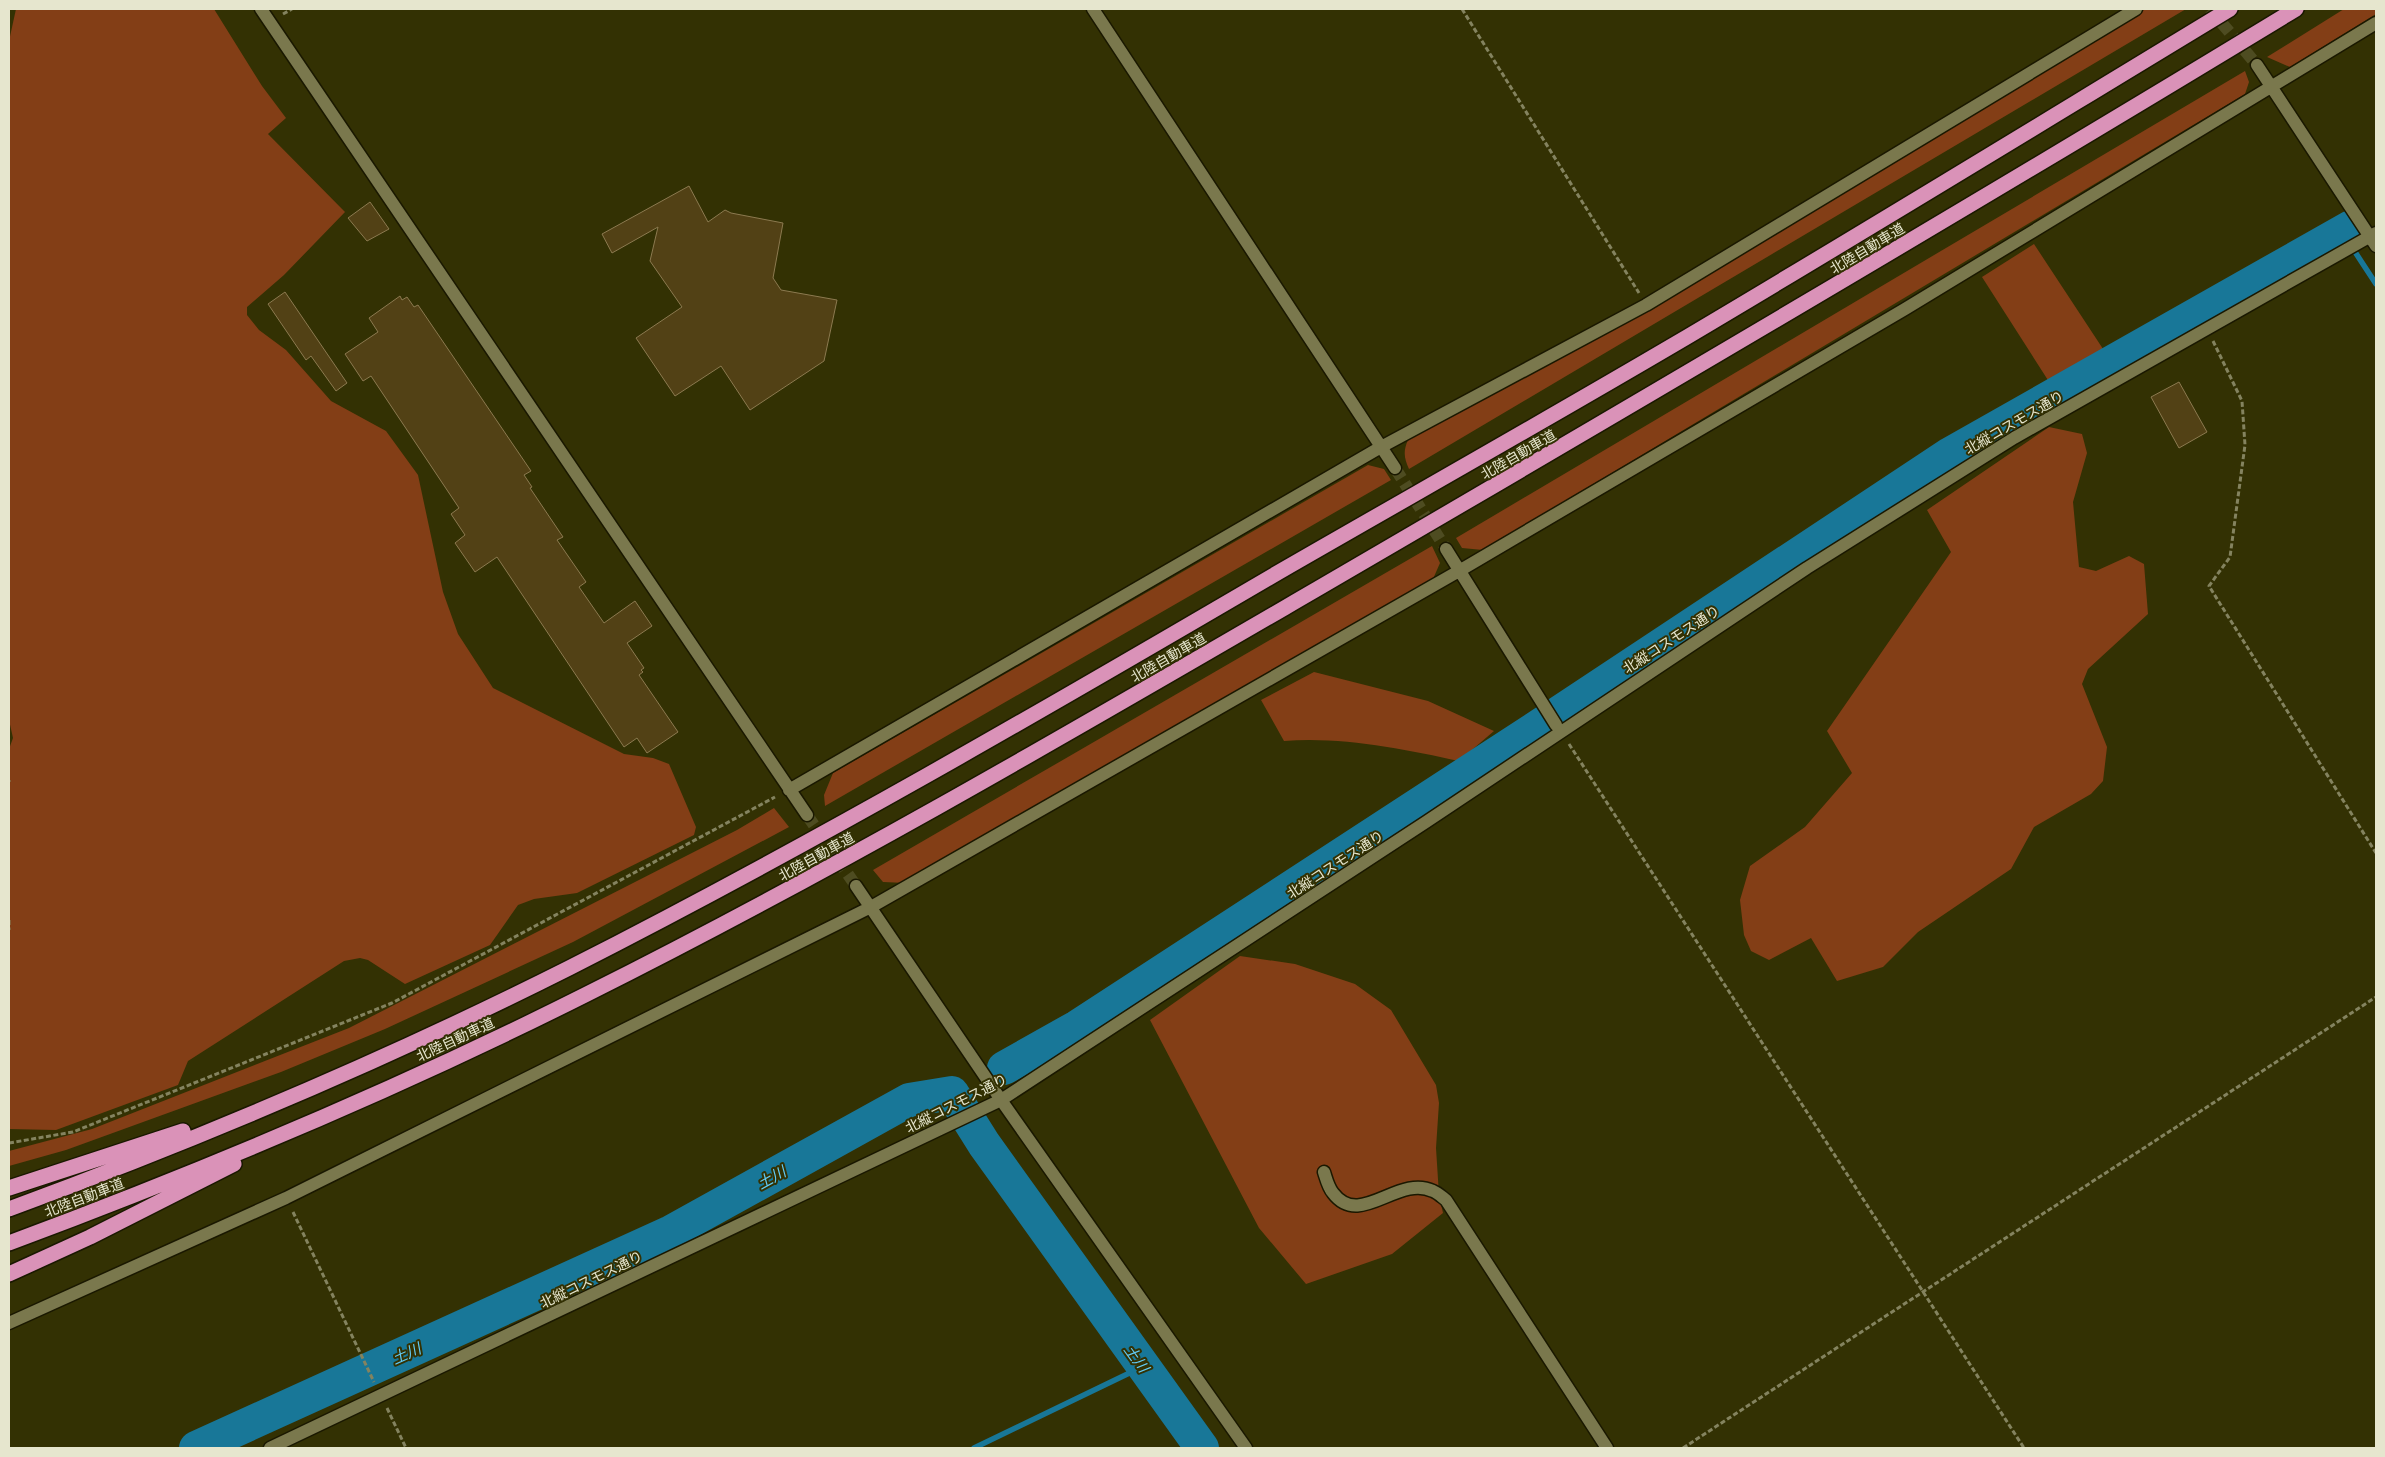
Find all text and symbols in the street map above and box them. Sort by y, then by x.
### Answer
street label: 北陸自動車道 [1827,219,1907,277]
street label: 北縦コスモス通り [1961,387,2067,457]
street label: 北陸自動車道 [1477,426,1559,482]
street label: 北縦コスモス通り [1619,601,1723,677]
street label: 北陸自動車道 [1127,629,1209,685]
street label: 北縦コスモス通り [1283,826,1387,902]
street label: 北陸自動車道 [775,828,857,884]
street label: 北陸自動車道 [413,1014,497,1064]
street label: 北縦コスモス通り [902,1070,1010,1136]
water label: 土川 [754,1161,790,1192]
street label: 北陸自動車道 [42,1174,126,1220]
street label: 北縦コスモス通り [537,1247,645,1311]
water label: 土川 [389,1338,425,1367]
water label: 土川 [1121,1341,1154,1377]

